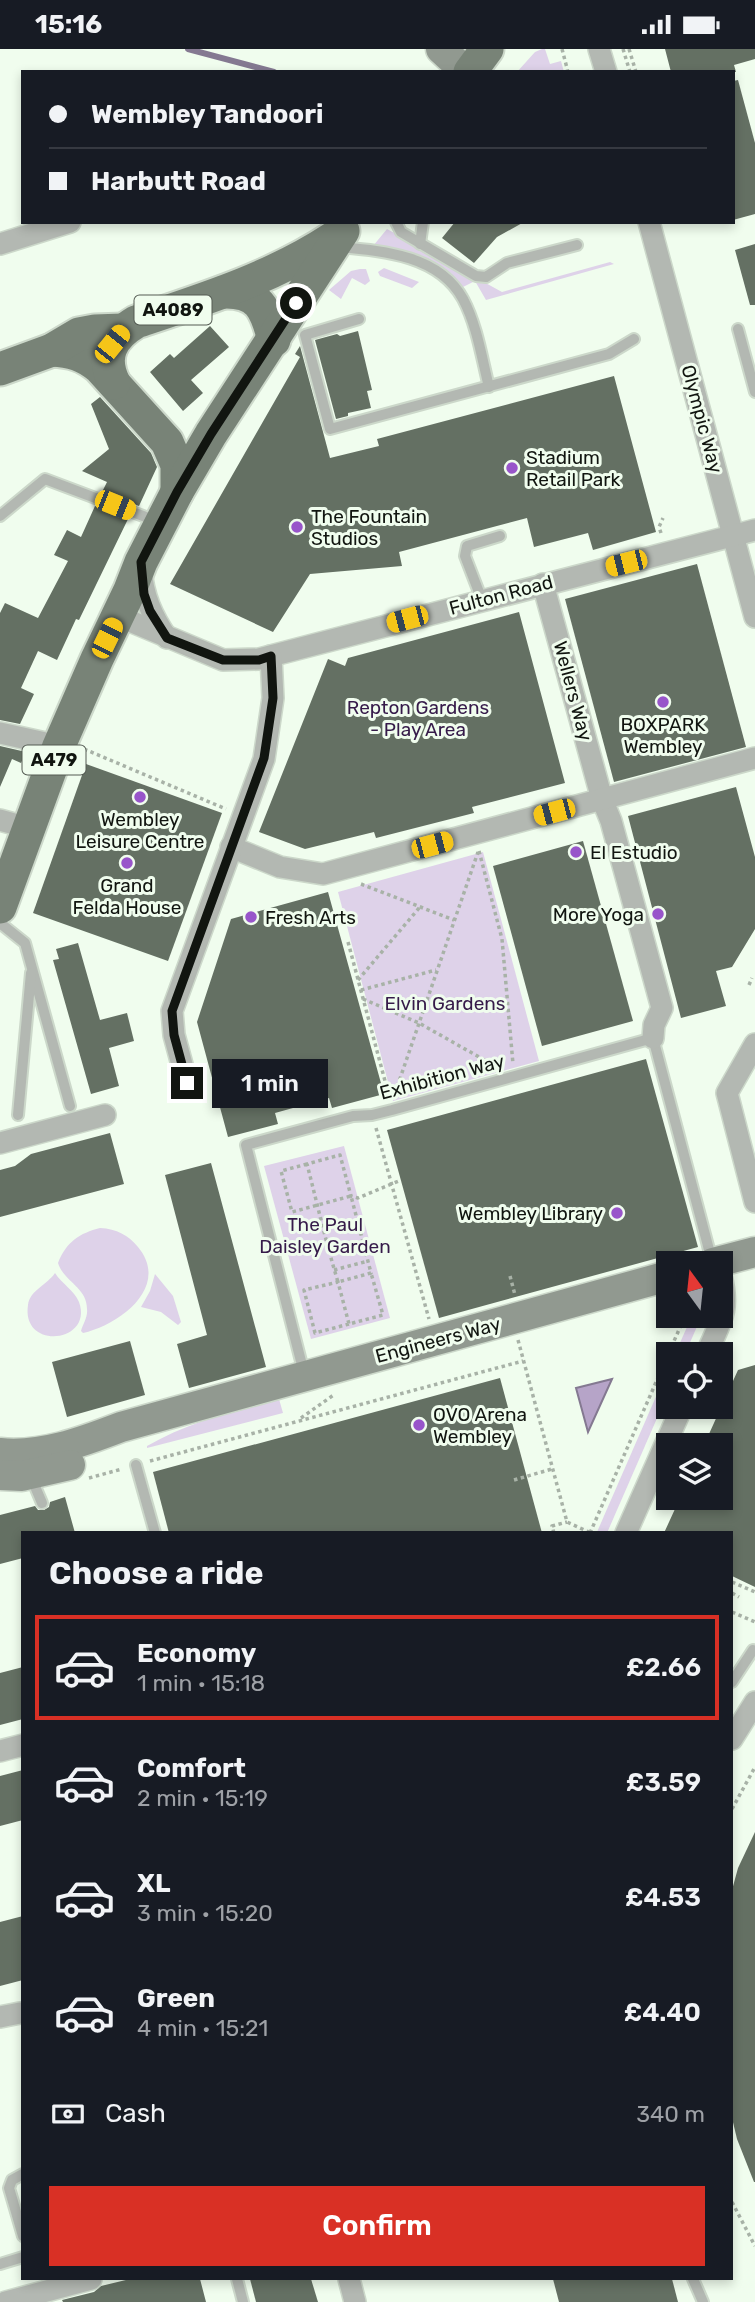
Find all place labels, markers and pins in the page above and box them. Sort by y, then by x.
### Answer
place label: Stadium Retail Park [526,446,620,491]
marker: Stadium Retail Park [504,460,520,476]
place label: The Fountain Studios [311,505,427,550]
marker: The Fountain Studios [289,519,305,535]
marker: BOXPARK Wembley [655,694,671,710]
place label: BOXPARK Wembley [620,713,706,758]
marker: Wembley Leisure Centre [132,789,148,805]
place label: Wembley Leisure Centre [76,808,204,853]
place label: El Estudio [590,841,678,864]
marker: El Estudio [568,844,584,860]
marker: Grand Felda House [119,855,135,871]
place label: Grand Felda House [73,874,181,919]
place label: More Yoga [553,903,644,926]
place label: Fresh Arts [265,906,356,929]
marker: More Yoga [650,906,666,922]
marker: Fresh Arts [243,909,259,925]
place label: Wembley Library [458,1202,603,1225]
marker: Wembley Library [609,1205,625,1221]
place label: OVO Arena Wembley [433,1403,527,1448]
marker: OVO Arena Wembley [411,1417,427,1433]

